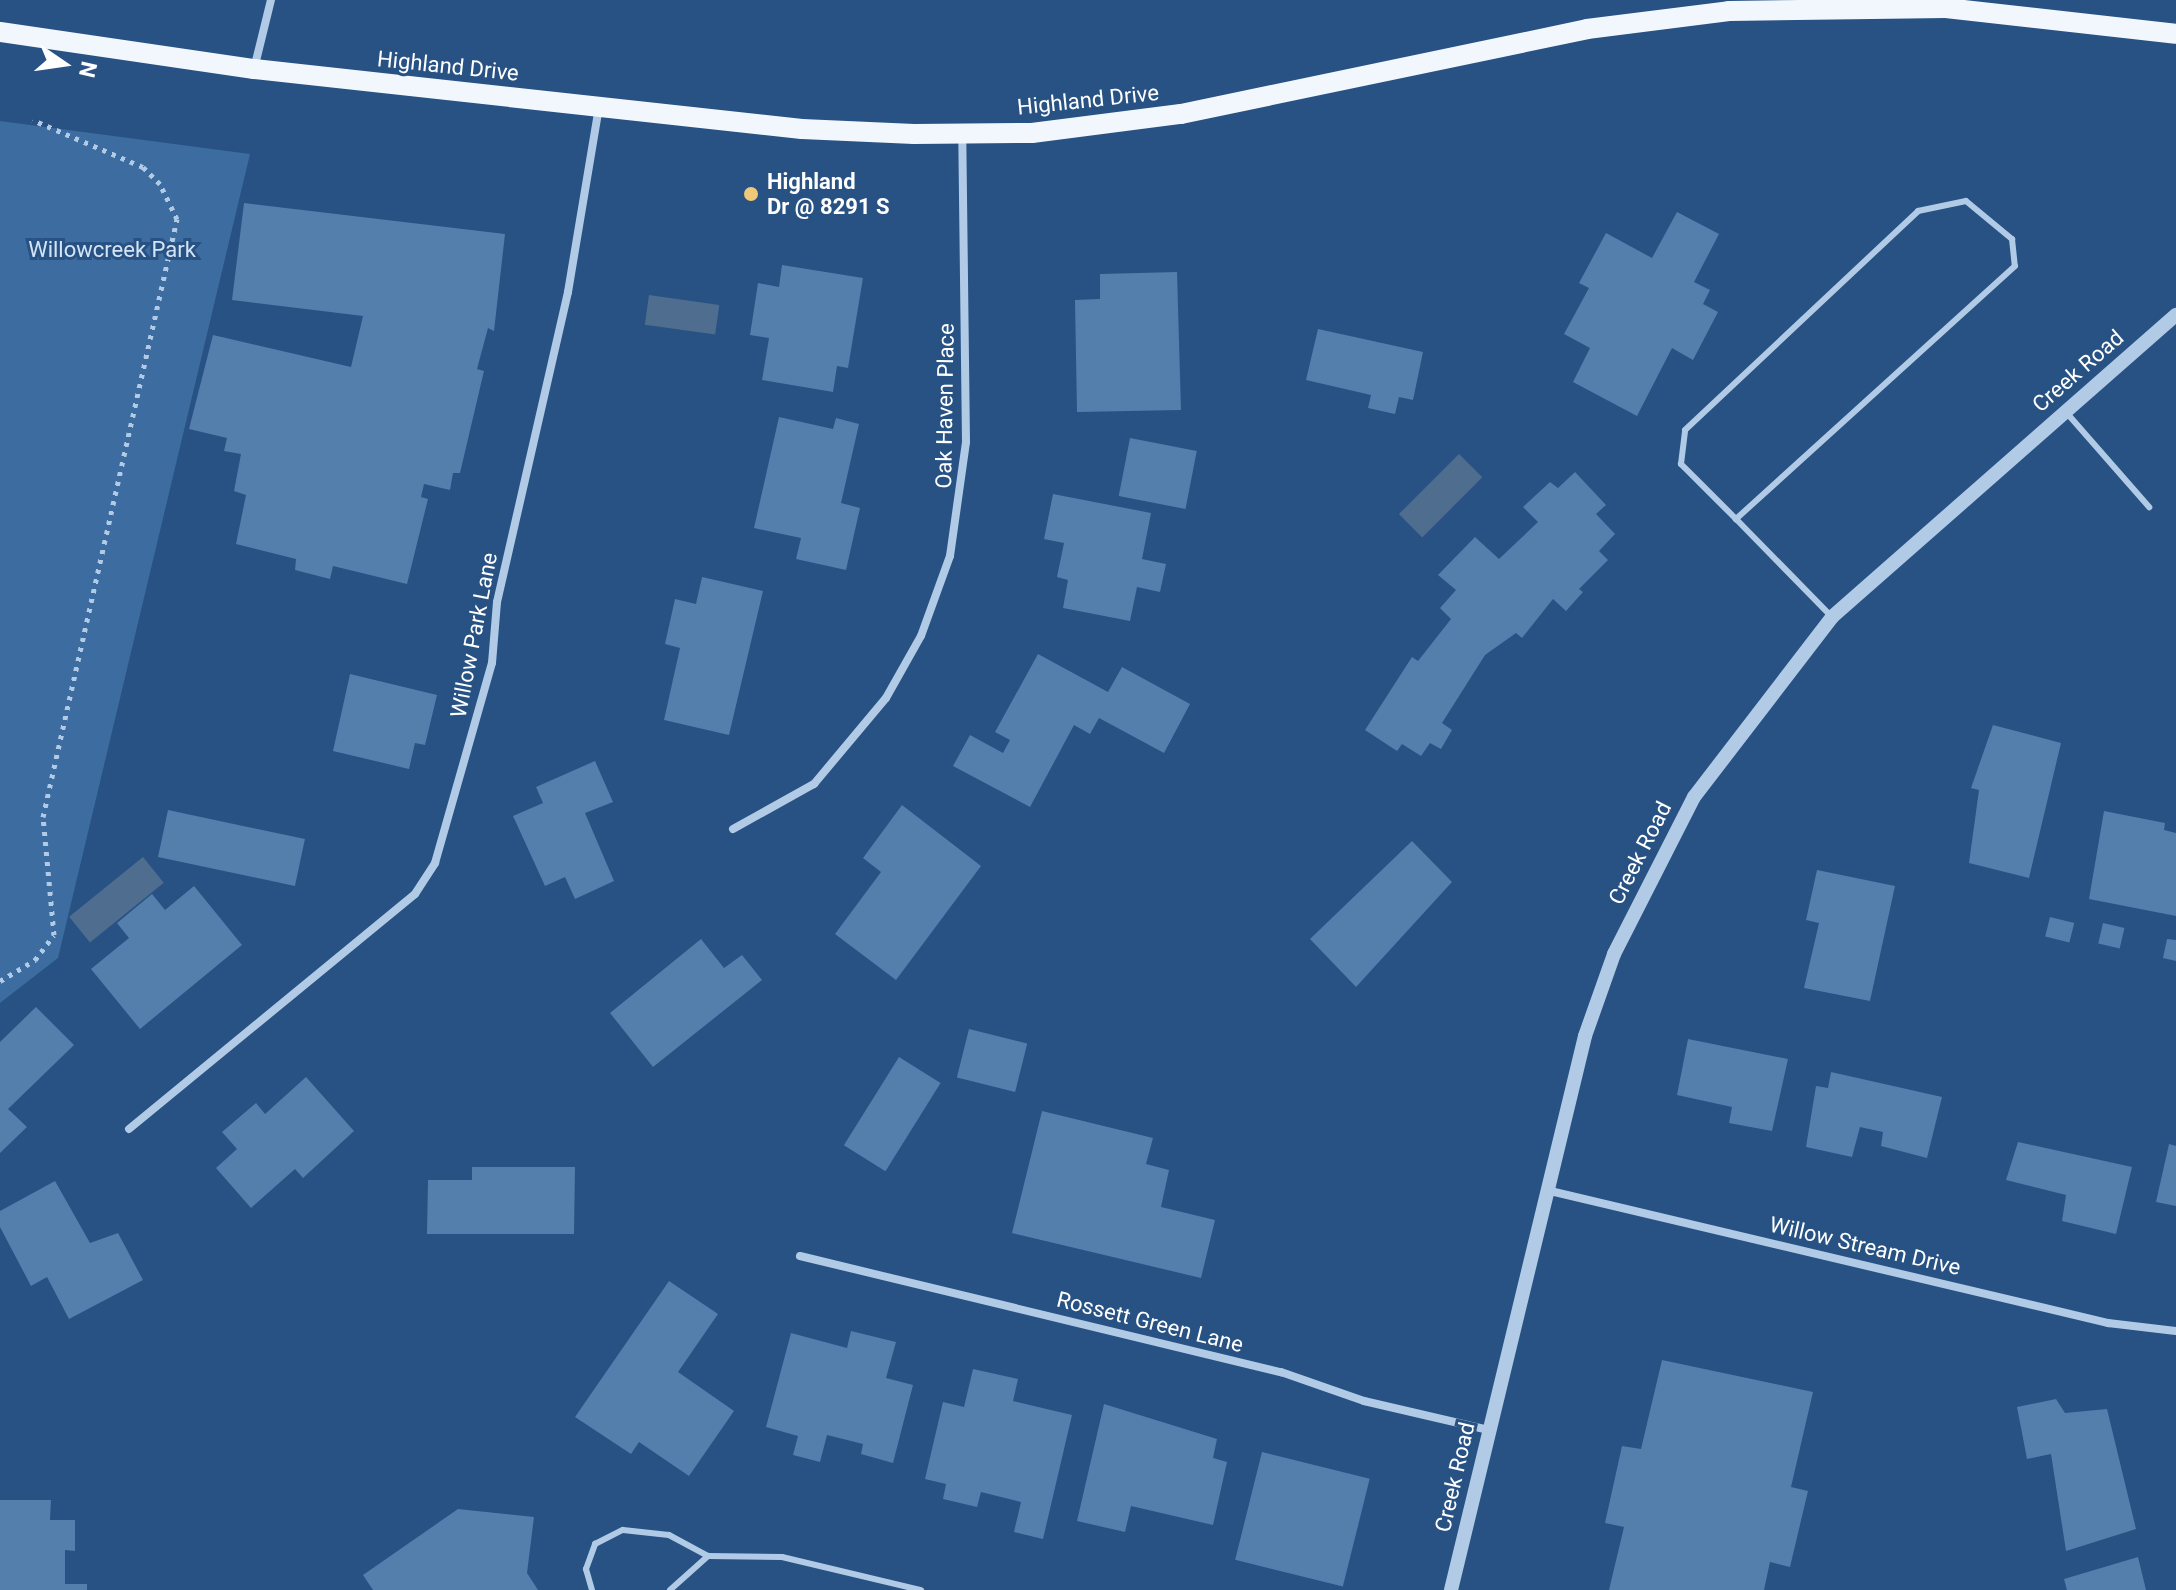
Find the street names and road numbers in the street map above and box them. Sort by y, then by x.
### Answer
street label: Highland Drive [376,45,520,87]
street label: Highland Drive [1016,79,1160,121]
street label: Oak Haven Place [930,323,960,489]
street label: Creek Road [2027,324,2129,418]
street label: Willow Park Lane [445,550,503,720]
street label: Creek Road [1603,797,1677,909]
street label: Willow Stream Drive [1767,1211,1963,1281]
street label: Rossett Green Lane [1054,1286,1246,1358]
street label: Creek Road [1430,1419,1480,1535]

